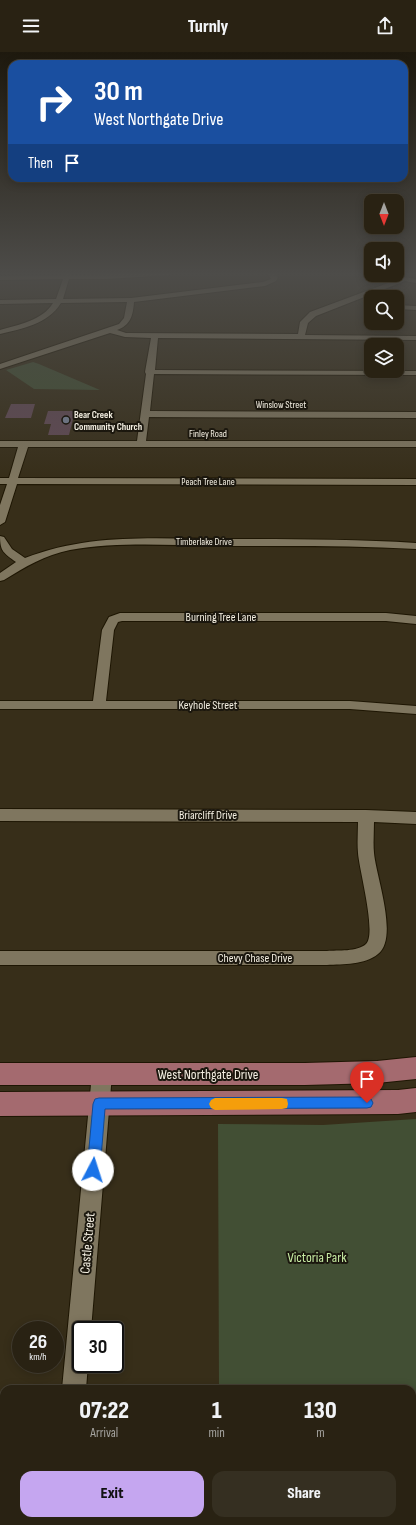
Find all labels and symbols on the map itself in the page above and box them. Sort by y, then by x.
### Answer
north arrow [364,194,404,234]
street label: Winslow Street [256,399,306,411]
place label: Bear Creek Community Church [74,409,142,433]
marker: Bear Creek Community Church [61,415,71,425]
street label: Finley Road [189,428,227,440]
street label: Peach Tree Lane [181,476,235,488]
street label: Timberlake Drive [176,536,232,548]
street label: Burning Tree Lane [186,610,257,625]
street label: Keyhole Street [179,698,238,713]
street label: Briarcliff Drive [179,808,237,823]
street label: Chevy Chase Drive [218,951,292,966]
pin [350,1062,384,1103]
street label: West Northgate Drive [158,1066,258,1083]
position arrow [72,1149,114,1191]
street label: Castle Street [76,1212,99,1274]
park label: Victoria Park [287,1249,347,1266]
speed limit sign: 30 [72,1321,124,1373]

